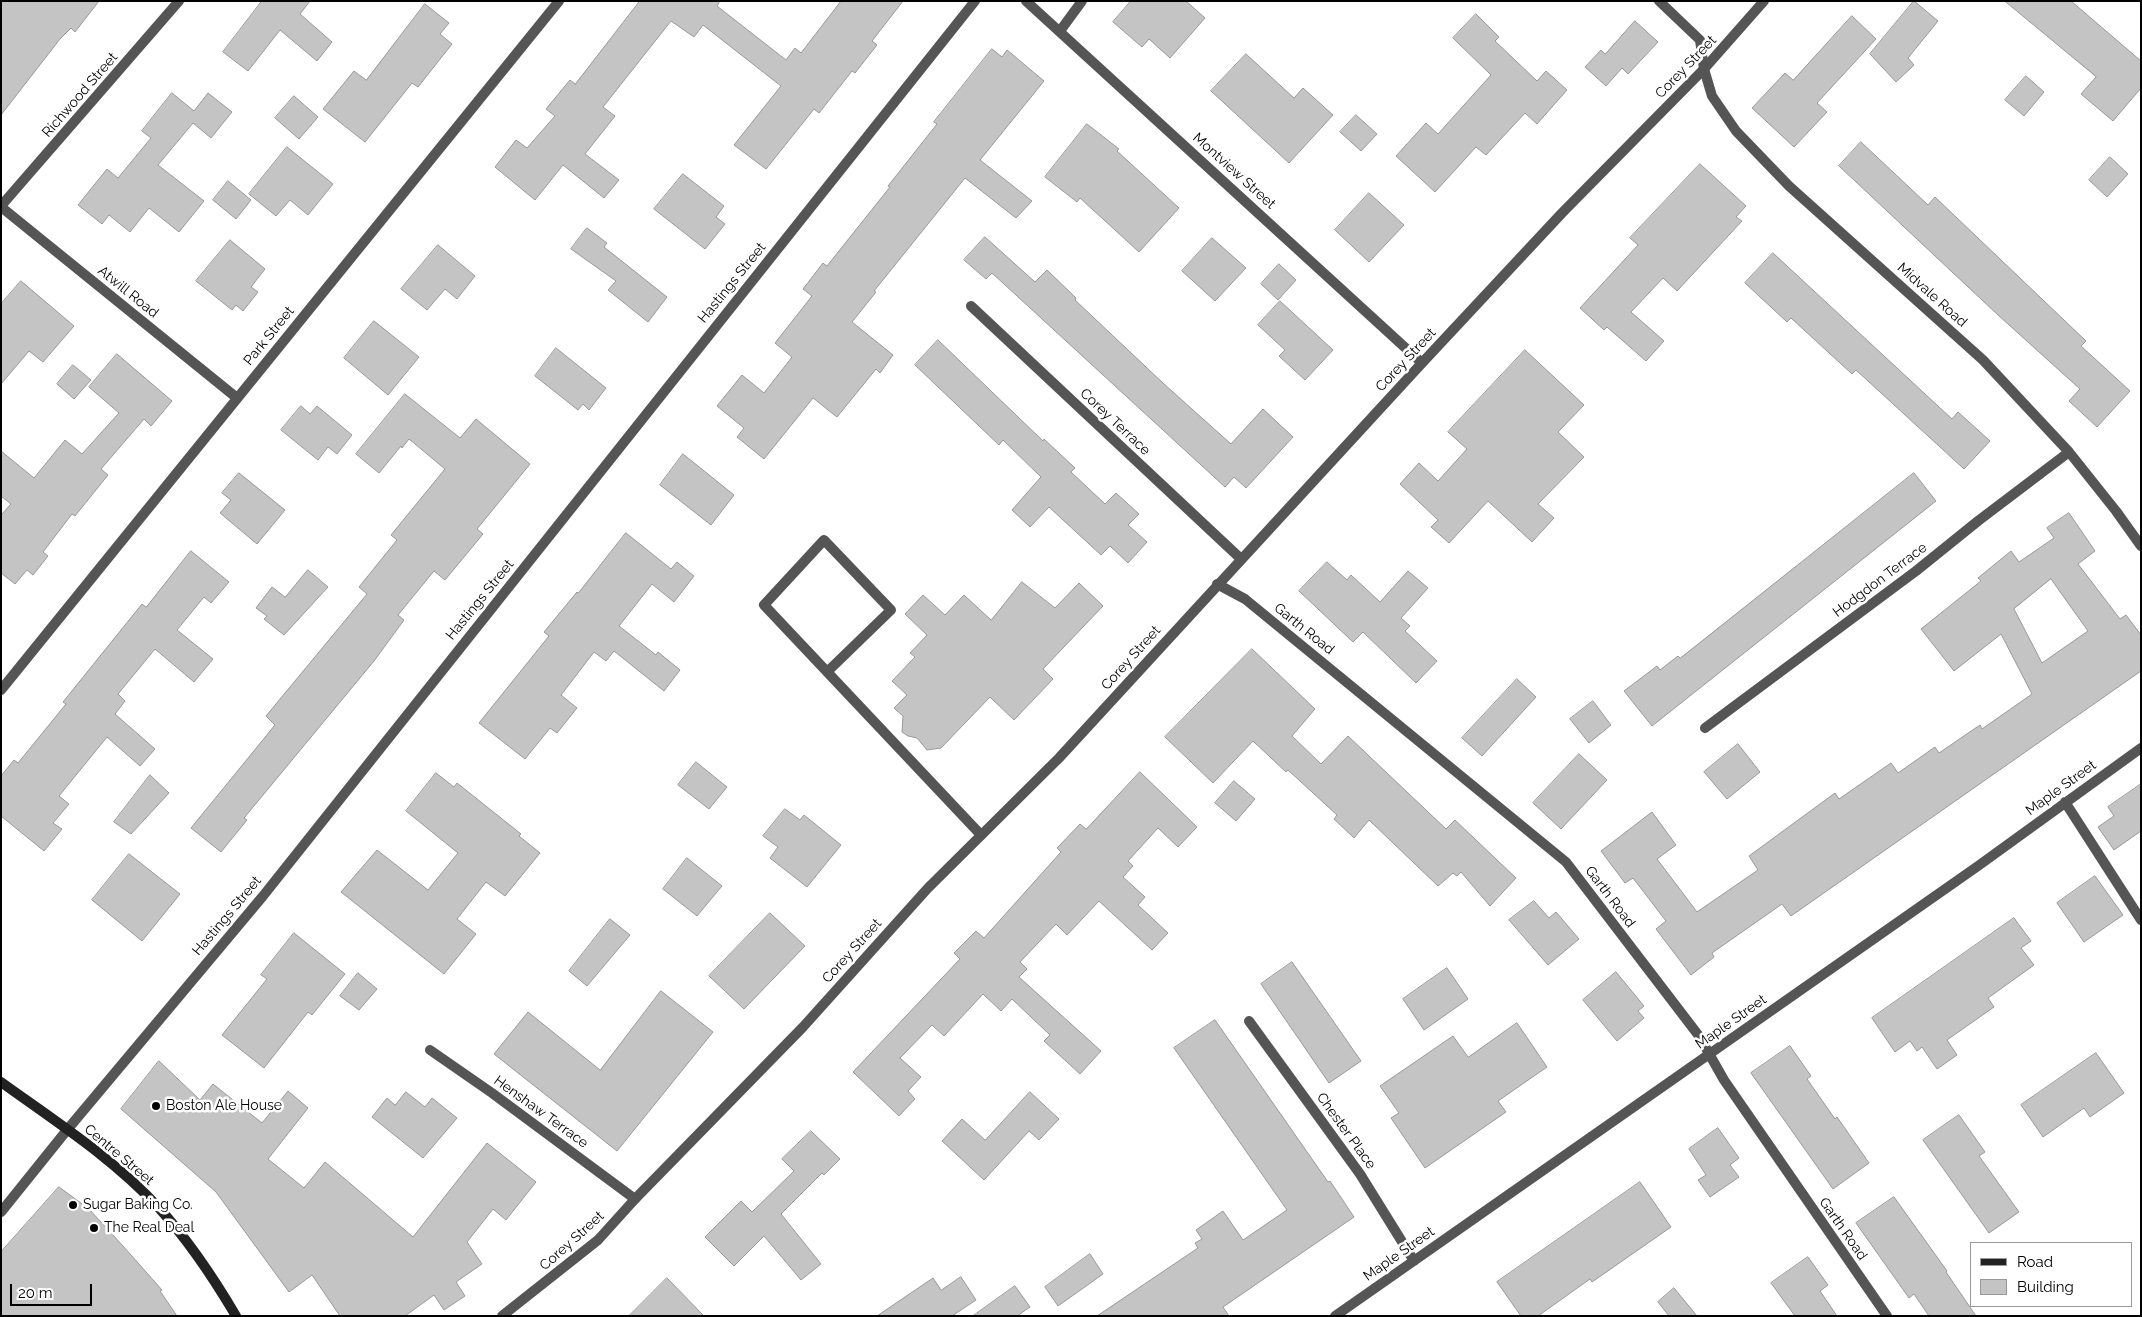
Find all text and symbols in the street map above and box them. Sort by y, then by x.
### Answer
street label: Corey Street [1652,32,1720,102]
street label: Richwood Street [39,49,121,141]
street label: Montview Street [1189,129,1279,213]
street label: Hastings Street [695,239,769,327]
street label: Midvale Road [1894,259,1970,331]
street label: Atwill Road [94,262,162,322]
street label: Park Street [240,303,298,369]
street label: Corey Street [1372,325,1440,395]
street label: Corey Terrace [1076,385,1154,459]
street label: Hodgdon Terrace [1830,539,1930,621]
street label: Hastings Street [443,556,517,644]
street label: Garth Road [1271,600,1337,658]
street label: Corey Street [1098,622,1164,694]
street label: Maple Street [2023,757,2099,819]
street label: Garth Road [1581,863,1639,931]
street label: Hastings Street [189,873,265,959]
street label: Corey Street [819,915,885,987]
street label: Maple Street [1692,991,1770,1053]
street label: Henshaw Terrace [491,1072,591,1152]
street label: Chester Place [1313,1090,1379,1172]
place label: Boston Ale House [166,1098,282,1114]
marker: Boston Ale House [150,1100,162,1112]
street label: Centre Street [81,1121,157,1189]
street label: Garth Road [1815,1194,1871,1264]
place label: Sugar Baking Co. [83,1197,193,1213]
marker: Sugar Baking Co. [67,1199,79,1211]
street label: Corey Street [536,1208,608,1274]
place label: The Real Deal [104,1220,194,1236]
marker: The Real Deal [88,1222,100,1234]
street label: Maple Street [1360,1223,1438,1285]
legend [1970,1242,2132,1307]
text: Road [2017,1253,2053,1271]
scale bar [12,1274,95,1306]
text: Building [2017,1278,2074,1296]
text: 20 m [18,1284,53,1302]

